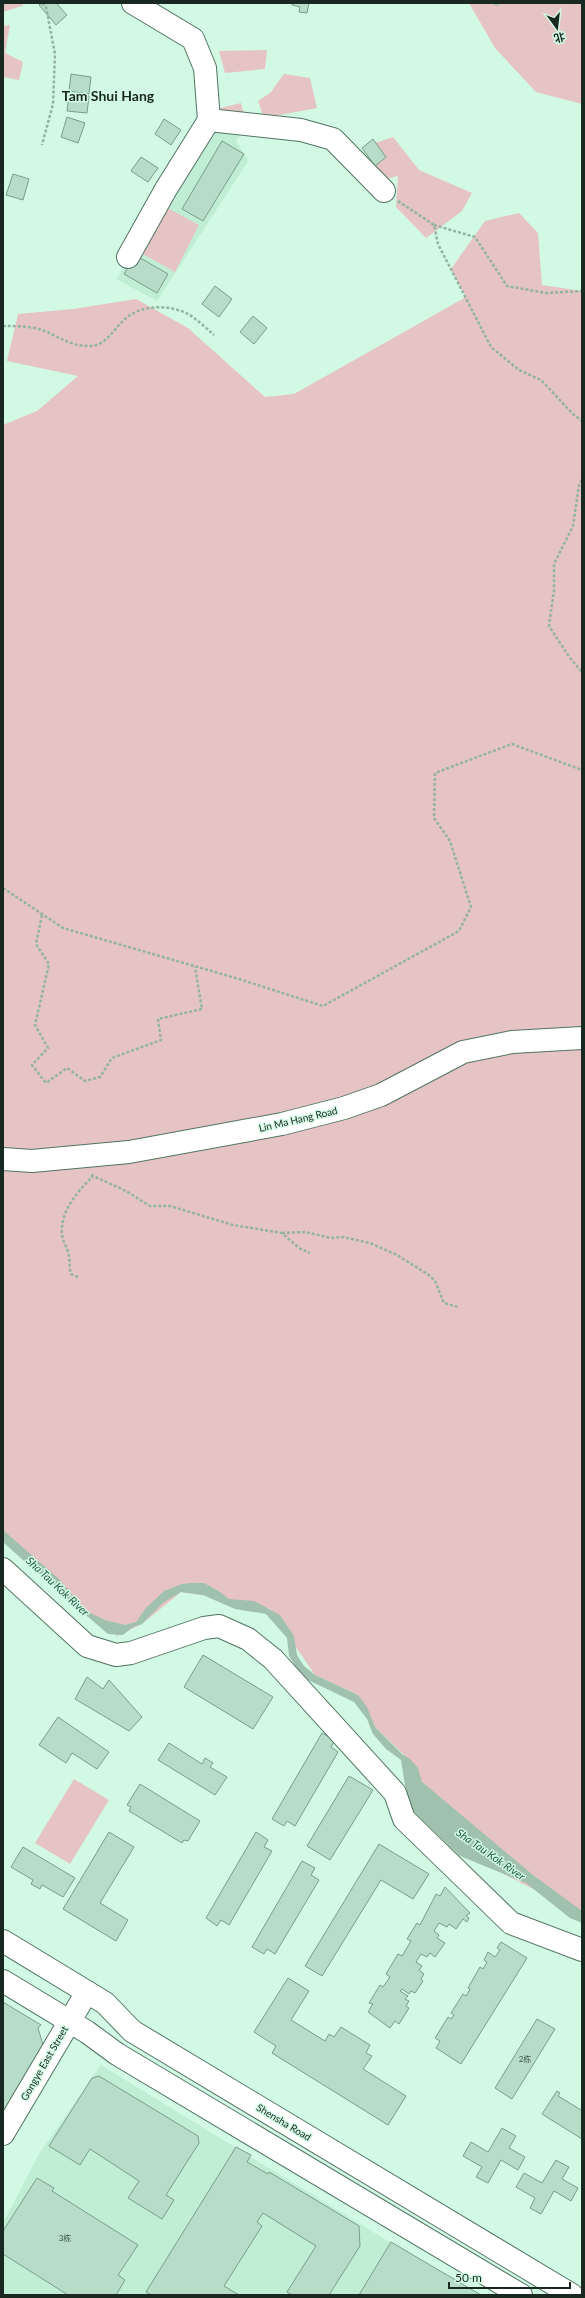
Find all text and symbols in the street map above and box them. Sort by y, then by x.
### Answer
north arrow [537,8,577,48]
text: 北 [553,30,567,46]
district label: Tam Shui Hang [62,87,155,104]
street label: Lin Ma Hang Road [258,1104,338,1134]
water label: Sha Tau Kok River [24,1554,92,1619]
water label: Sha Tau Kok River [454,1825,528,1883]
street label: Gongye East Street [18,2023,70,2102]
house number: 2栋 [519,2054,531,2064]
street label: Shensha Road [255,2101,313,2143]
house number: 3栋 [59,2233,71,2243]
scale bar [449,2264,570,2290]
text: 50 m [455,2270,482,2285]

